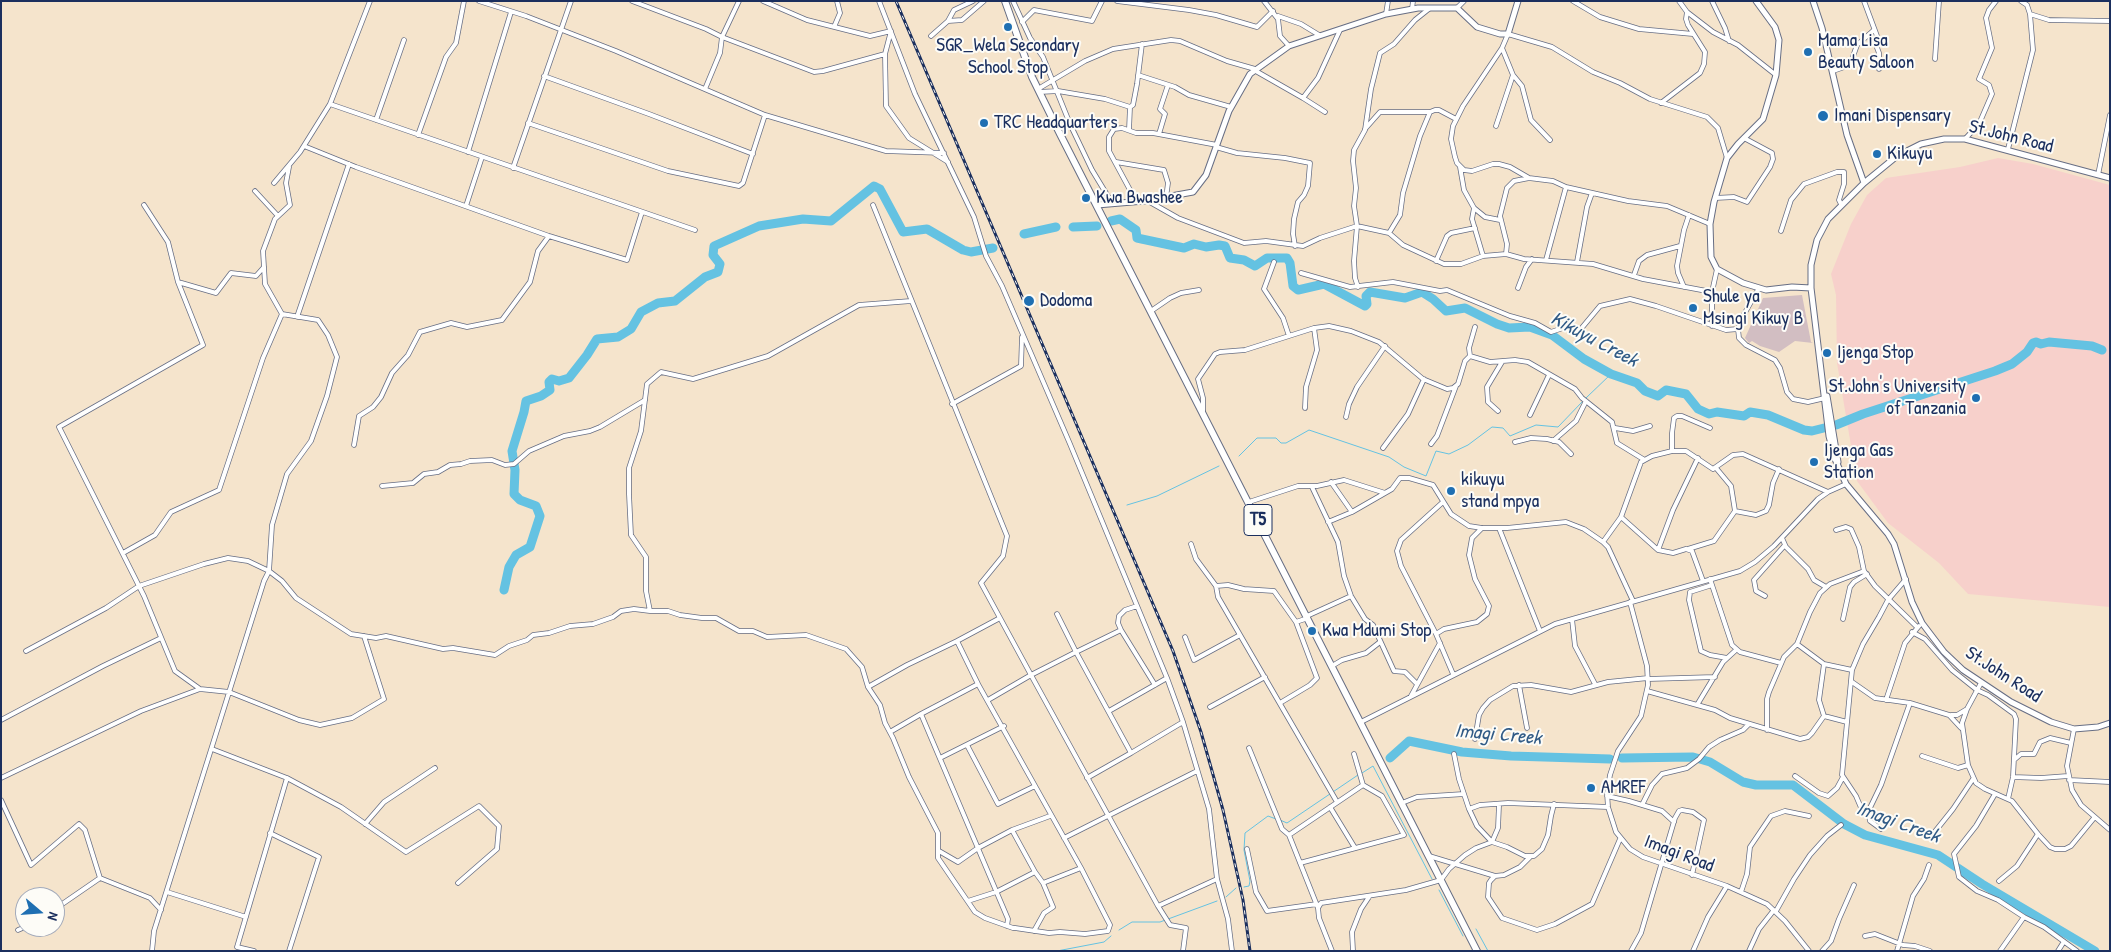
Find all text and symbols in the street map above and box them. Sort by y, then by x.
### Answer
marker: SGR_Wela Secondary School Stop [1002,21,1014,33]
place label: Mama Lisa Beauty Saloon [1818,30,1914,74]
place label: SGR_Wela Secondary School Stop [936,35,1080,79]
marker: Mama Lisa Beauty Saloon [1802,46,1814,58]
place label: Imani Dispensary [1834,105,1951,127]
marker: Imani Dispensary [1816,109,1830,123]
place label: TRC Headquarters [994,112,1117,134]
street label: St.John Road [1966,116,2056,158]
marker: TRC Headquarters [978,117,990,129]
place label: Kikuyu [1887,143,1932,165]
marker: Kikuyu [1871,148,1883,160]
place label: Kwa Bwashee [1096,187,1183,209]
marker: Kwa Bwashee [1080,192,1092,204]
place label: Shule ya Msingi Kikuy B [1703,286,1803,330]
place label: Dodoma [1040,290,1092,312]
marker: Dodoma [1022,294,1036,308]
marker: Shule ya Msingi Kikuy B [1687,302,1699,314]
water label: Kikuyu Creek [1546,307,1642,373]
place label: Ijenga Stop [1837,342,1913,364]
marker: Ijenga Stop [1821,347,1833,359]
place label: St.John's University of Tanzania [1829,376,1966,420]
marker: St.John's University of Tanzania [1970,392,1982,404]
place label: Ijenga Gas Station [1824,440,1893,484]
marker: Ijenga Gas Station [1808,456,1820,468]
place label: kikuyu stand mpya [1461,469,1539,513]
marker: kikuyu stand mpya [1445,485,1457,497]
road number: T5 [1244,504,1272,536]
place label: Kwa Mdumi Stop [1322,620,1431,642]
marker: Kwa Mdumi Stop [1306,625,1318,637]
street label: St.John Road [1961,642,2045,708]
water label: Imagi Creek [1454,719,1542,751]
place label: AMREF [1601,777,1646,799]
marker: AMREF [1585,782,1597,794]
water label: Imagi Creek [1853,797,1943,849]
street label: Imagi Road [1641,830,1717,878]
north arrow [15,887,65,937]
text: N [44,910,64,923]

